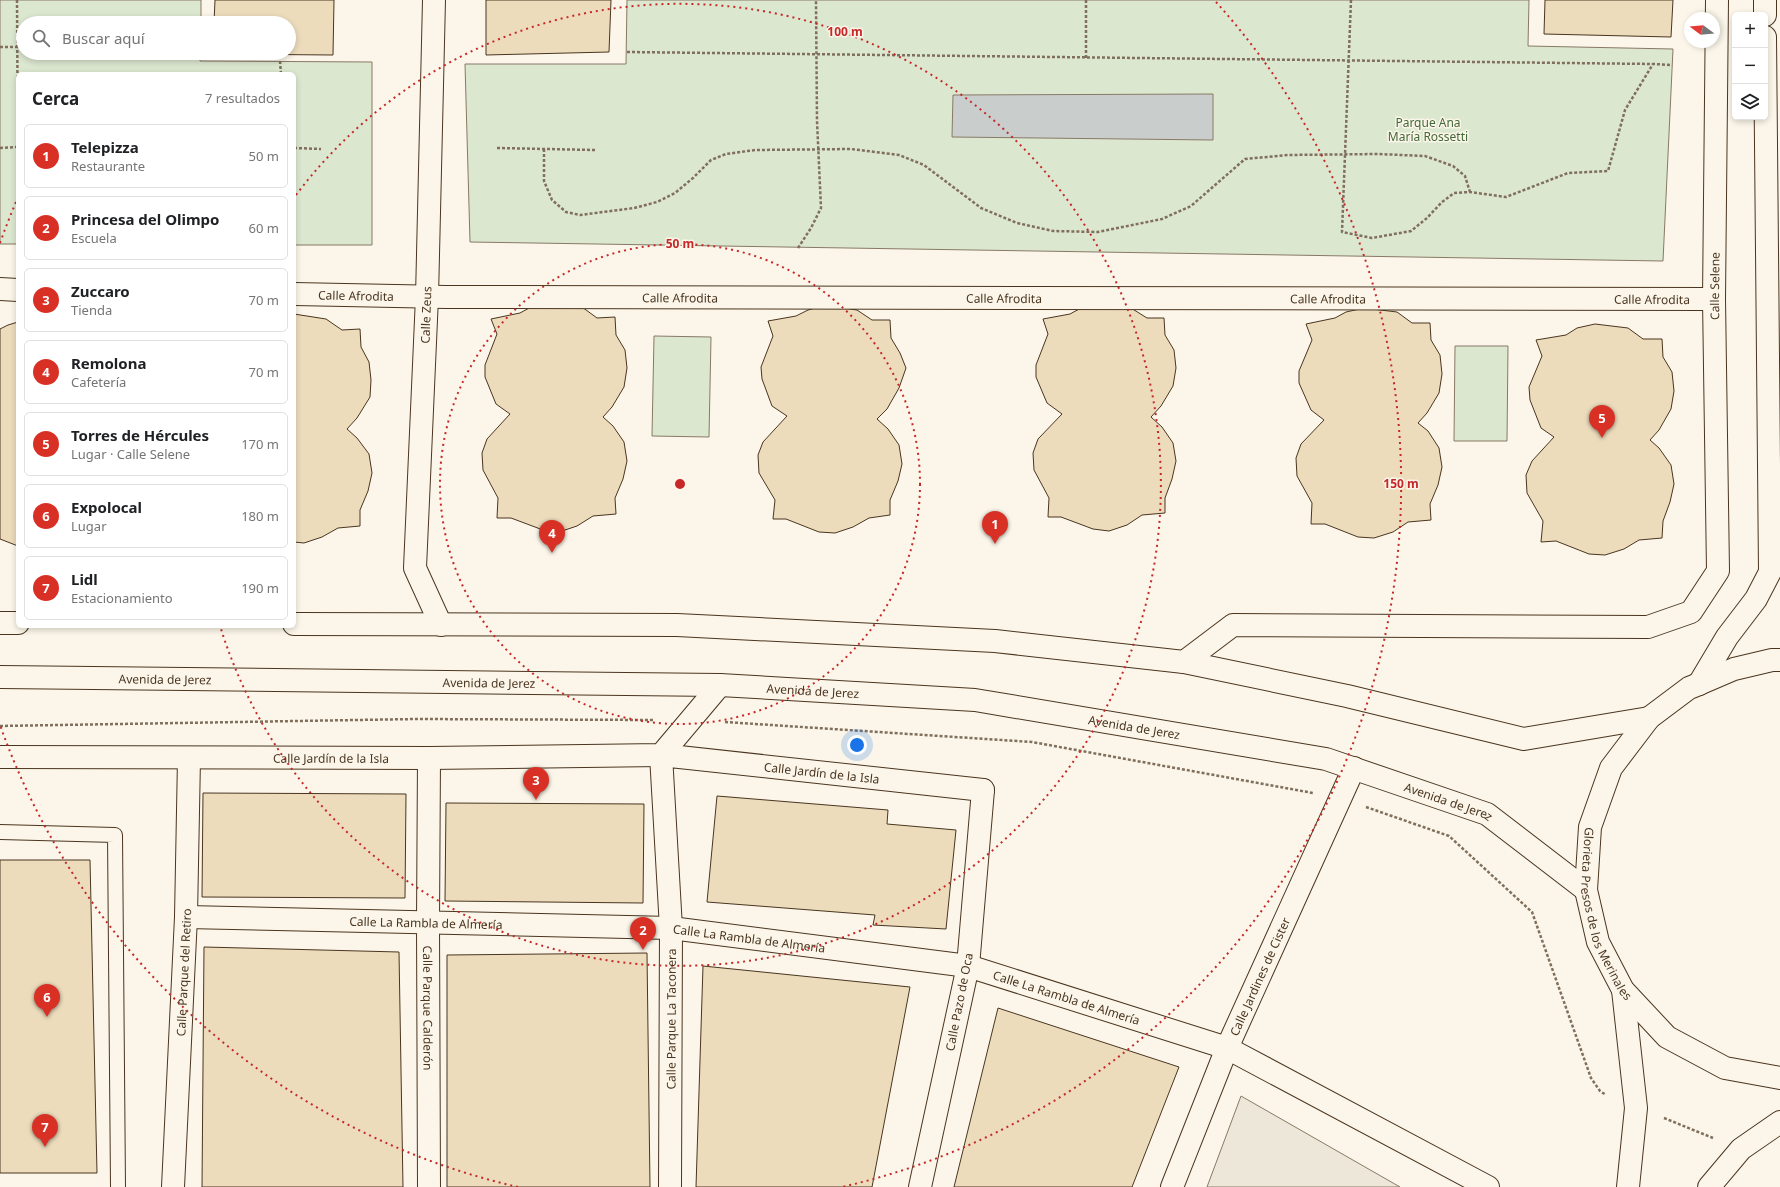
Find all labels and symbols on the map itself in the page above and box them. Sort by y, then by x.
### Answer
north arrow [1684,12,1720,48]
text: 100 m [827,23,863,40]
park label: Parque Ana María Rossetti [1388,114,1468,145]
text: 50 m [666,235,694,252]
street label: Calle Selene [1705,252,1723,320]
street label: Calle Afrodita [318,286,394,304]
street label: Calle Zeus [417,286,436,344]
street label: Calle Afrodita [642,289,718,306]
street label: Calle Afrodita [966,289,1042,306]
street label: Calle Afrodita [1290,290,1366,307]
street label: Calle Afrodita [1614,290,1690,307]
pin: 5 [1589,405,1615,438]
text: 150 m [1383,475,1419,492]
centre of rings [673,477,687,491]
pin: 1 [982,511,1008,544]
pin: 4 [539,520,565,553]
street label: Avenida de Jerez [119,670,212,688]
street label: Avenida de Jerez [443,673,536,691]
street label: Avenida de Jerez [766,679,860,702]
street label: Avenida de Jerez [1087,711,1182,743]
your location [847,735,867,755]
street label: Calle Jardín de la Isla [273,749,389,766]
street label: Calle Jardín de la Isla [763,758,880,787]
pin: 3 [523,767,549,800]
street label: Avenida de Jerez [1402,778,1497,825]
street label: Glorieta Presos de los Merinales [1577,827,1637,1004]
street label: Calle Parque del Retiro [172,908,195,1037]
street label: Calle La Rambla de Almería [349,912,503,933]
street label: Calle Jardines de Cister [1225,914,1294,1039]
pin: 2 [630,917,656,950]
street label: Calle La Rambla de Almería [672,920,826,956]
street label: Calle Parque Calderón [420,946,437,1070]
street label: Calle Parque La Taconera [662,948,679,1090]
street label: Calle Pazo de Oca [941,952,977,1052]
street label: Calle La Rambla de Almería [991,966,1142,1028]
pin: 6 [34,984,60,1017]
pin: 7 [32,1114,58,1147]

